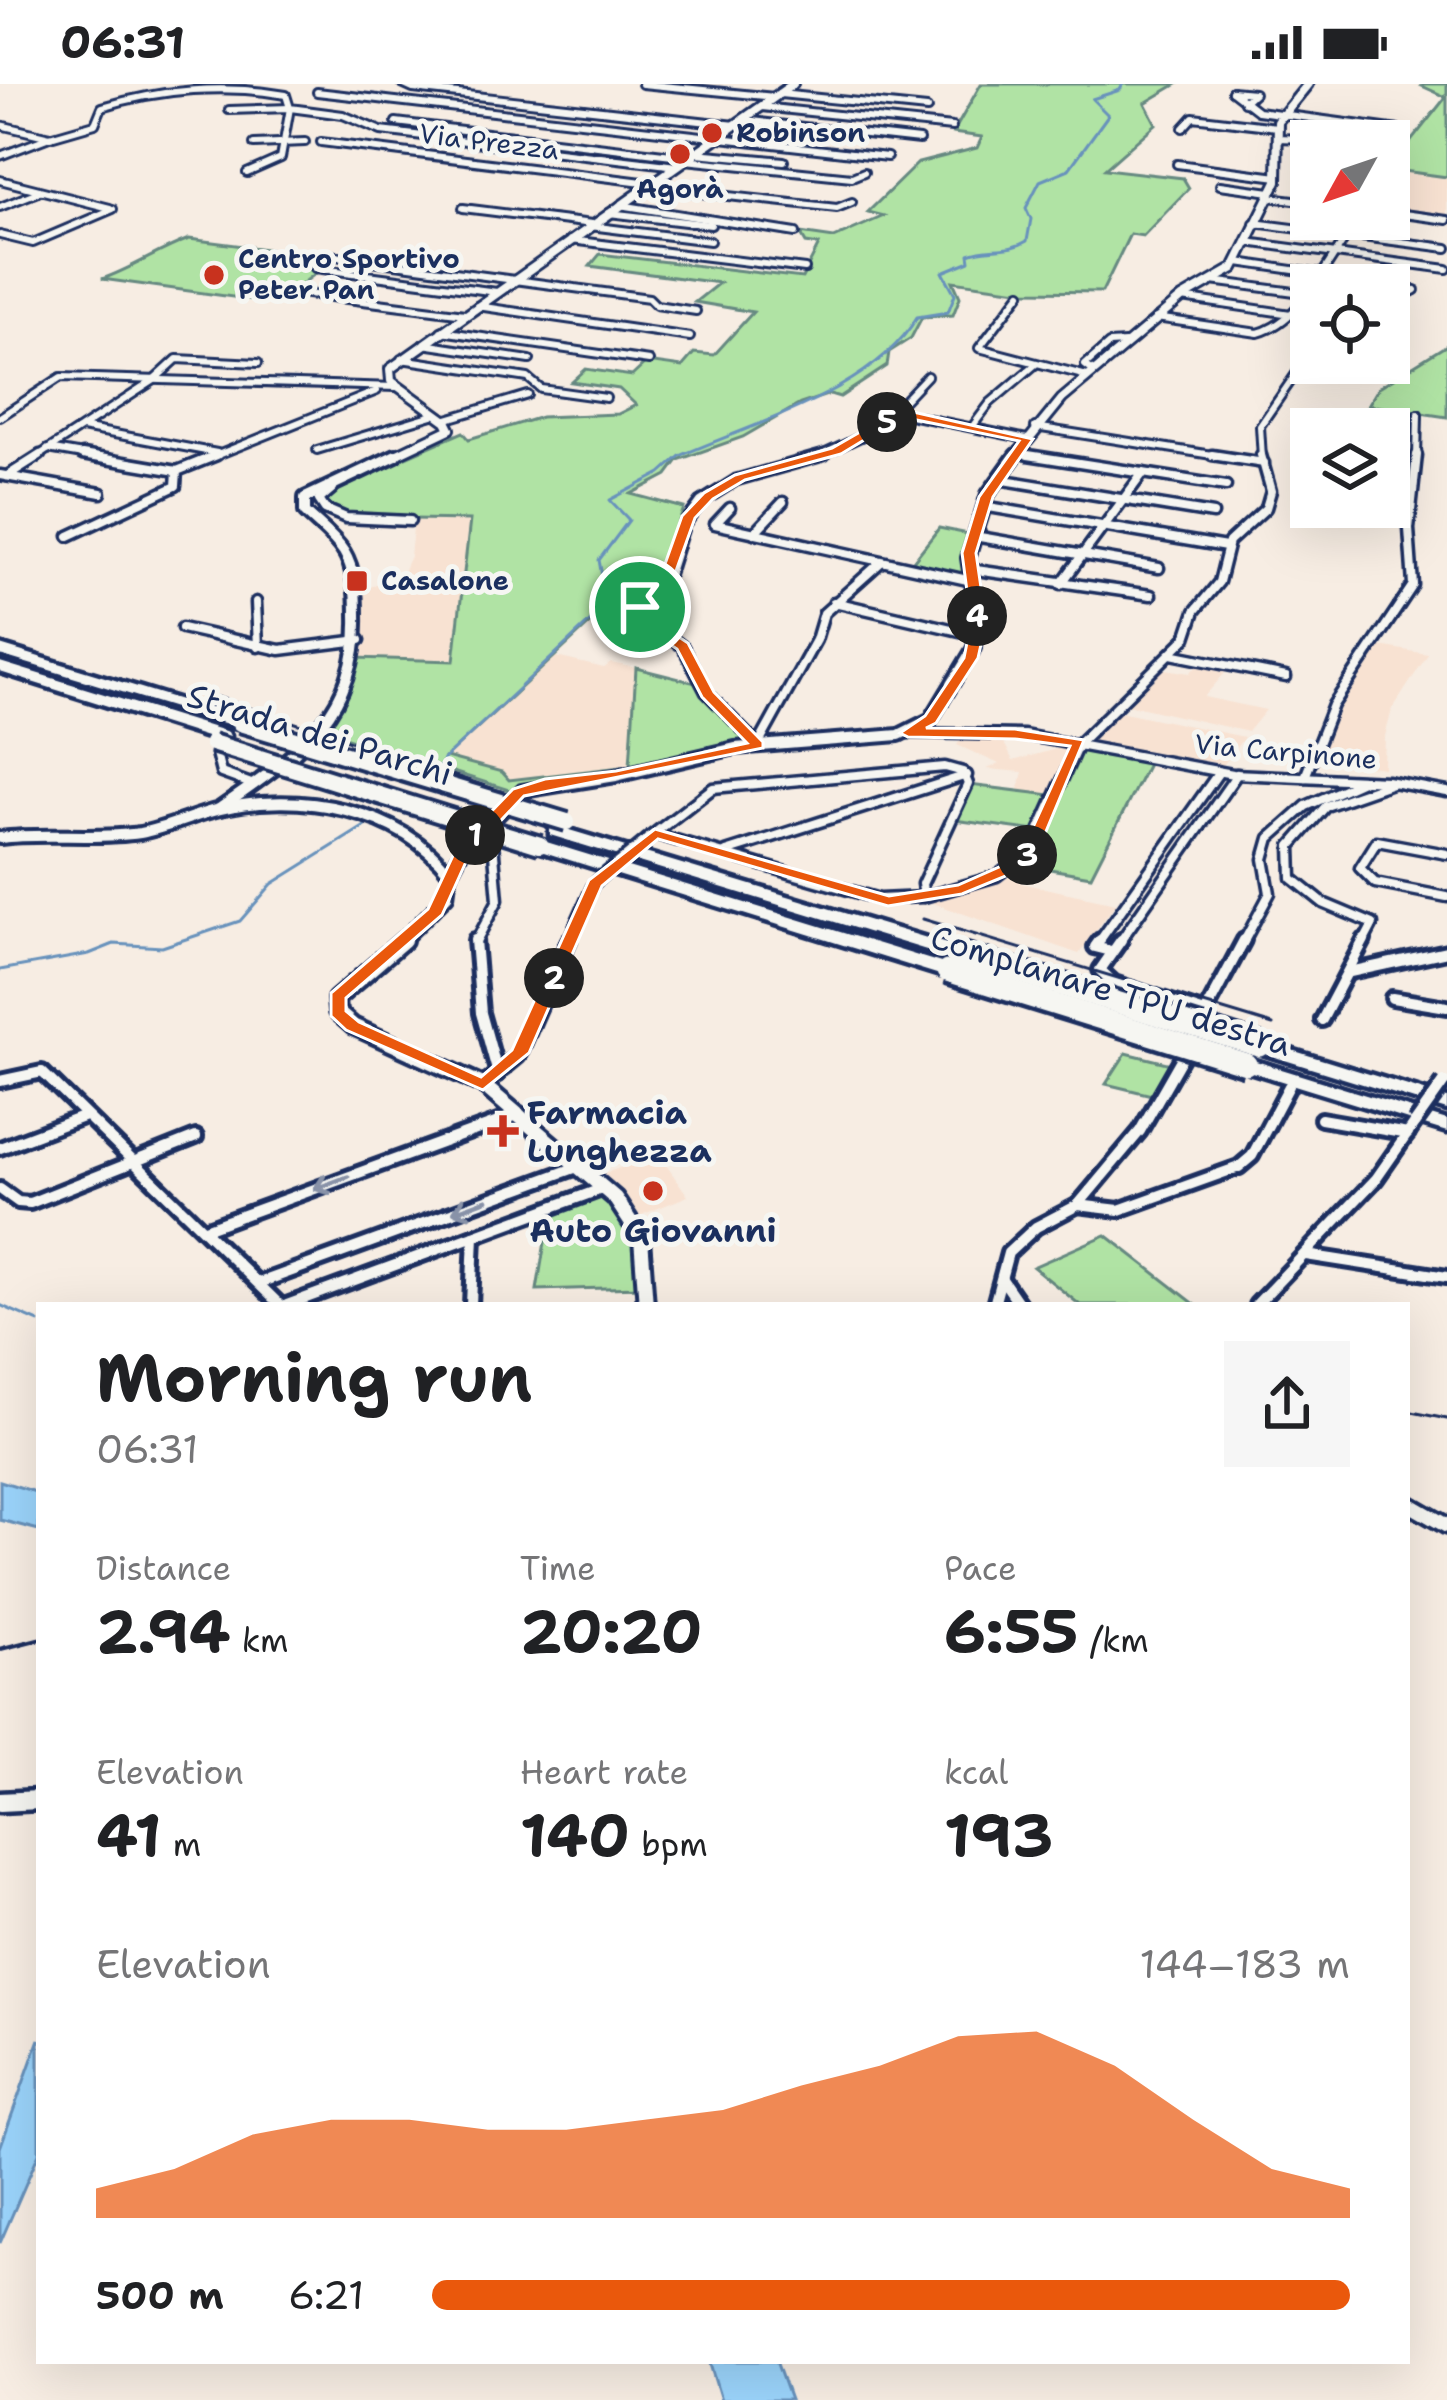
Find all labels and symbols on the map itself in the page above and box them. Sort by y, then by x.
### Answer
place label: Robinson [736,114,865,151]
street label: Via Prezza [417,115,561,168]
marker: Robinson [699,120,725,146]
north arrow [1290,120,1410,240]
marker: Agorà [667,141,693,167]
place label: Agorà [636,170,724,207]
place label: Centro Sportivo Peter Pan [238,240,460,308]
marker: Centro Sportivo Peter Pan [201,262,227,288]
pin: 5 [857,392,917,452]
pin [589,556,691,658]
place label: Casalone [381,562,509,599]
marker: Casalone [344,568,370,594]
pin: 4 [947,586,1007,646]
street label: Strada dei Parchi [182,673,458,796]
street label: Via Carpinone [1193,725,1379,778]
pin: 1 [445,805,505,865]
pin: 3 [997,825,1057,885]
street label: Complanare TPU destra [925,914,1296,1067]
pin: 2 [524,948,584,1008]
place label: Farmacia Lunghezza [527,1090,712,1173]
marker: Farmacia Lunghezza [490,1118,516,1144]
one-way arrow [313,1174,350,1195]
marker: Auto Giovanni [640,1178,666,1204]
one-way arrow [452,1197,489,1218]
place label: Auto Giovanni [529,1208,777,1253]

